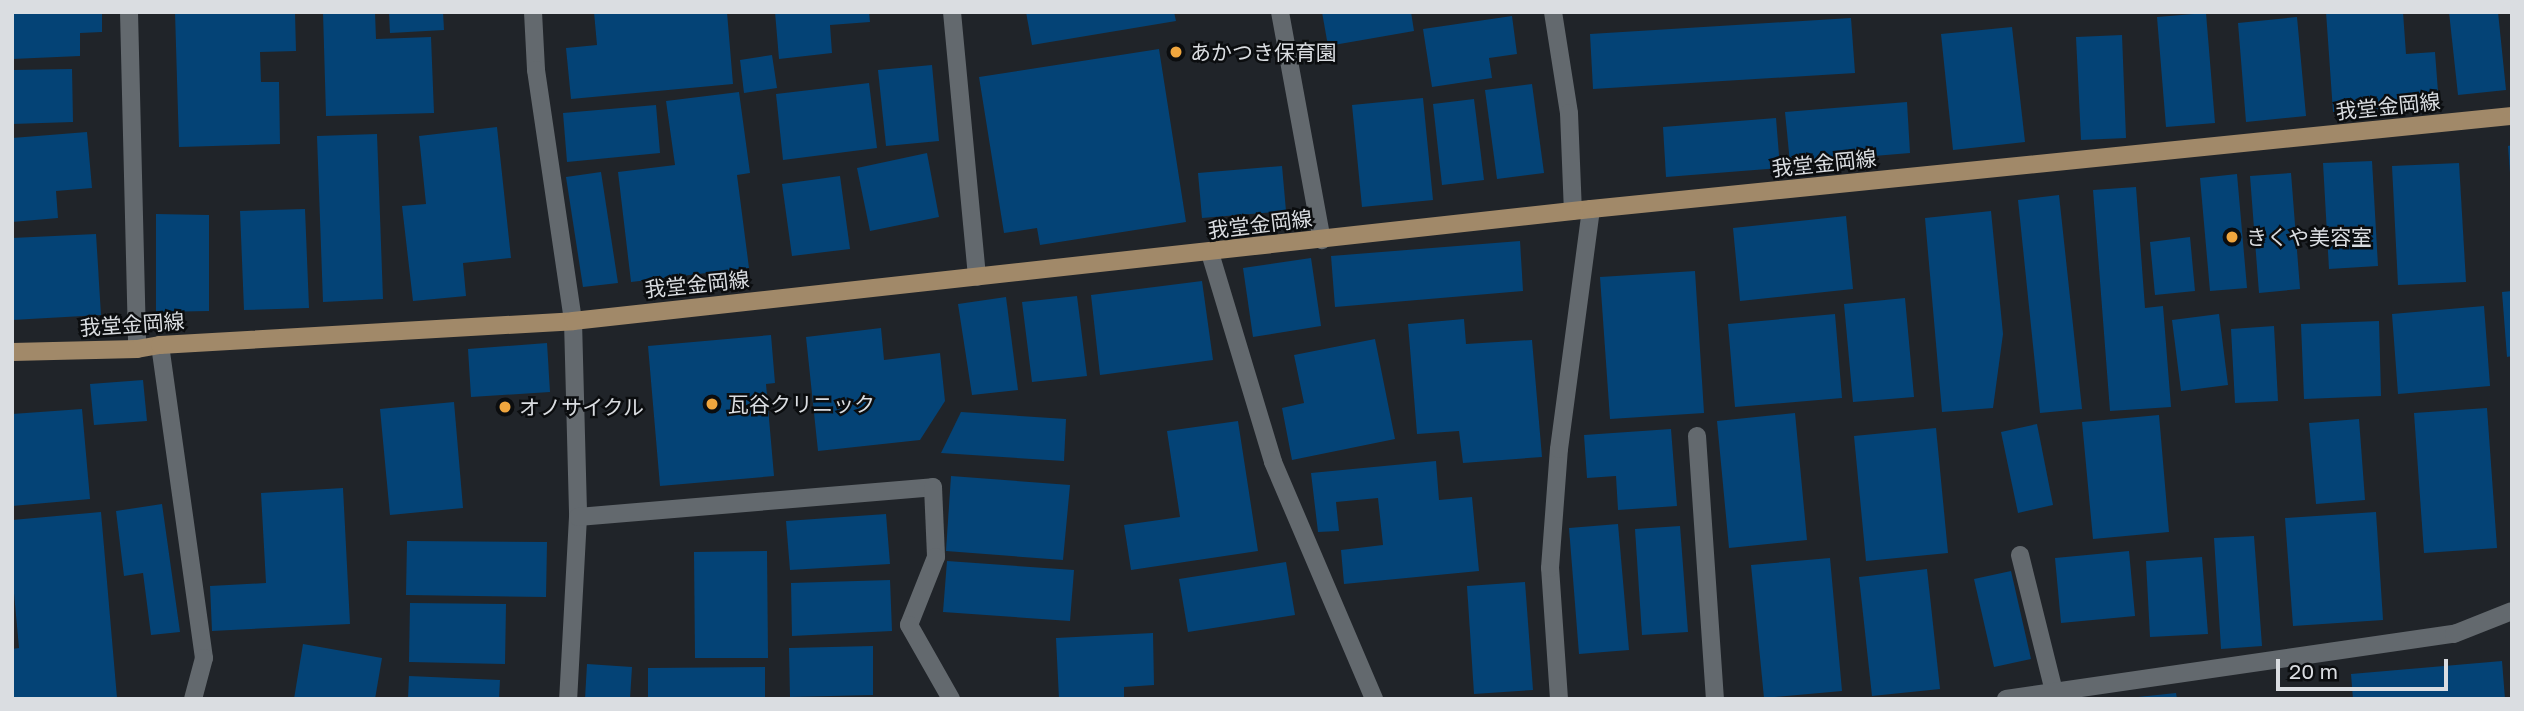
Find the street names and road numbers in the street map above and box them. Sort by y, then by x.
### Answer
street label: 我堂金岡線 [2334,88,2442,124]
street label: 我堂金岡線 [1770,145,1878,181]
street label: 我堂金岡線 [1206,205,1314,243]
street label: 我堂金岡線 [643,266,751,302]
street label: 我堂金岡線 [79,308,185,340]

